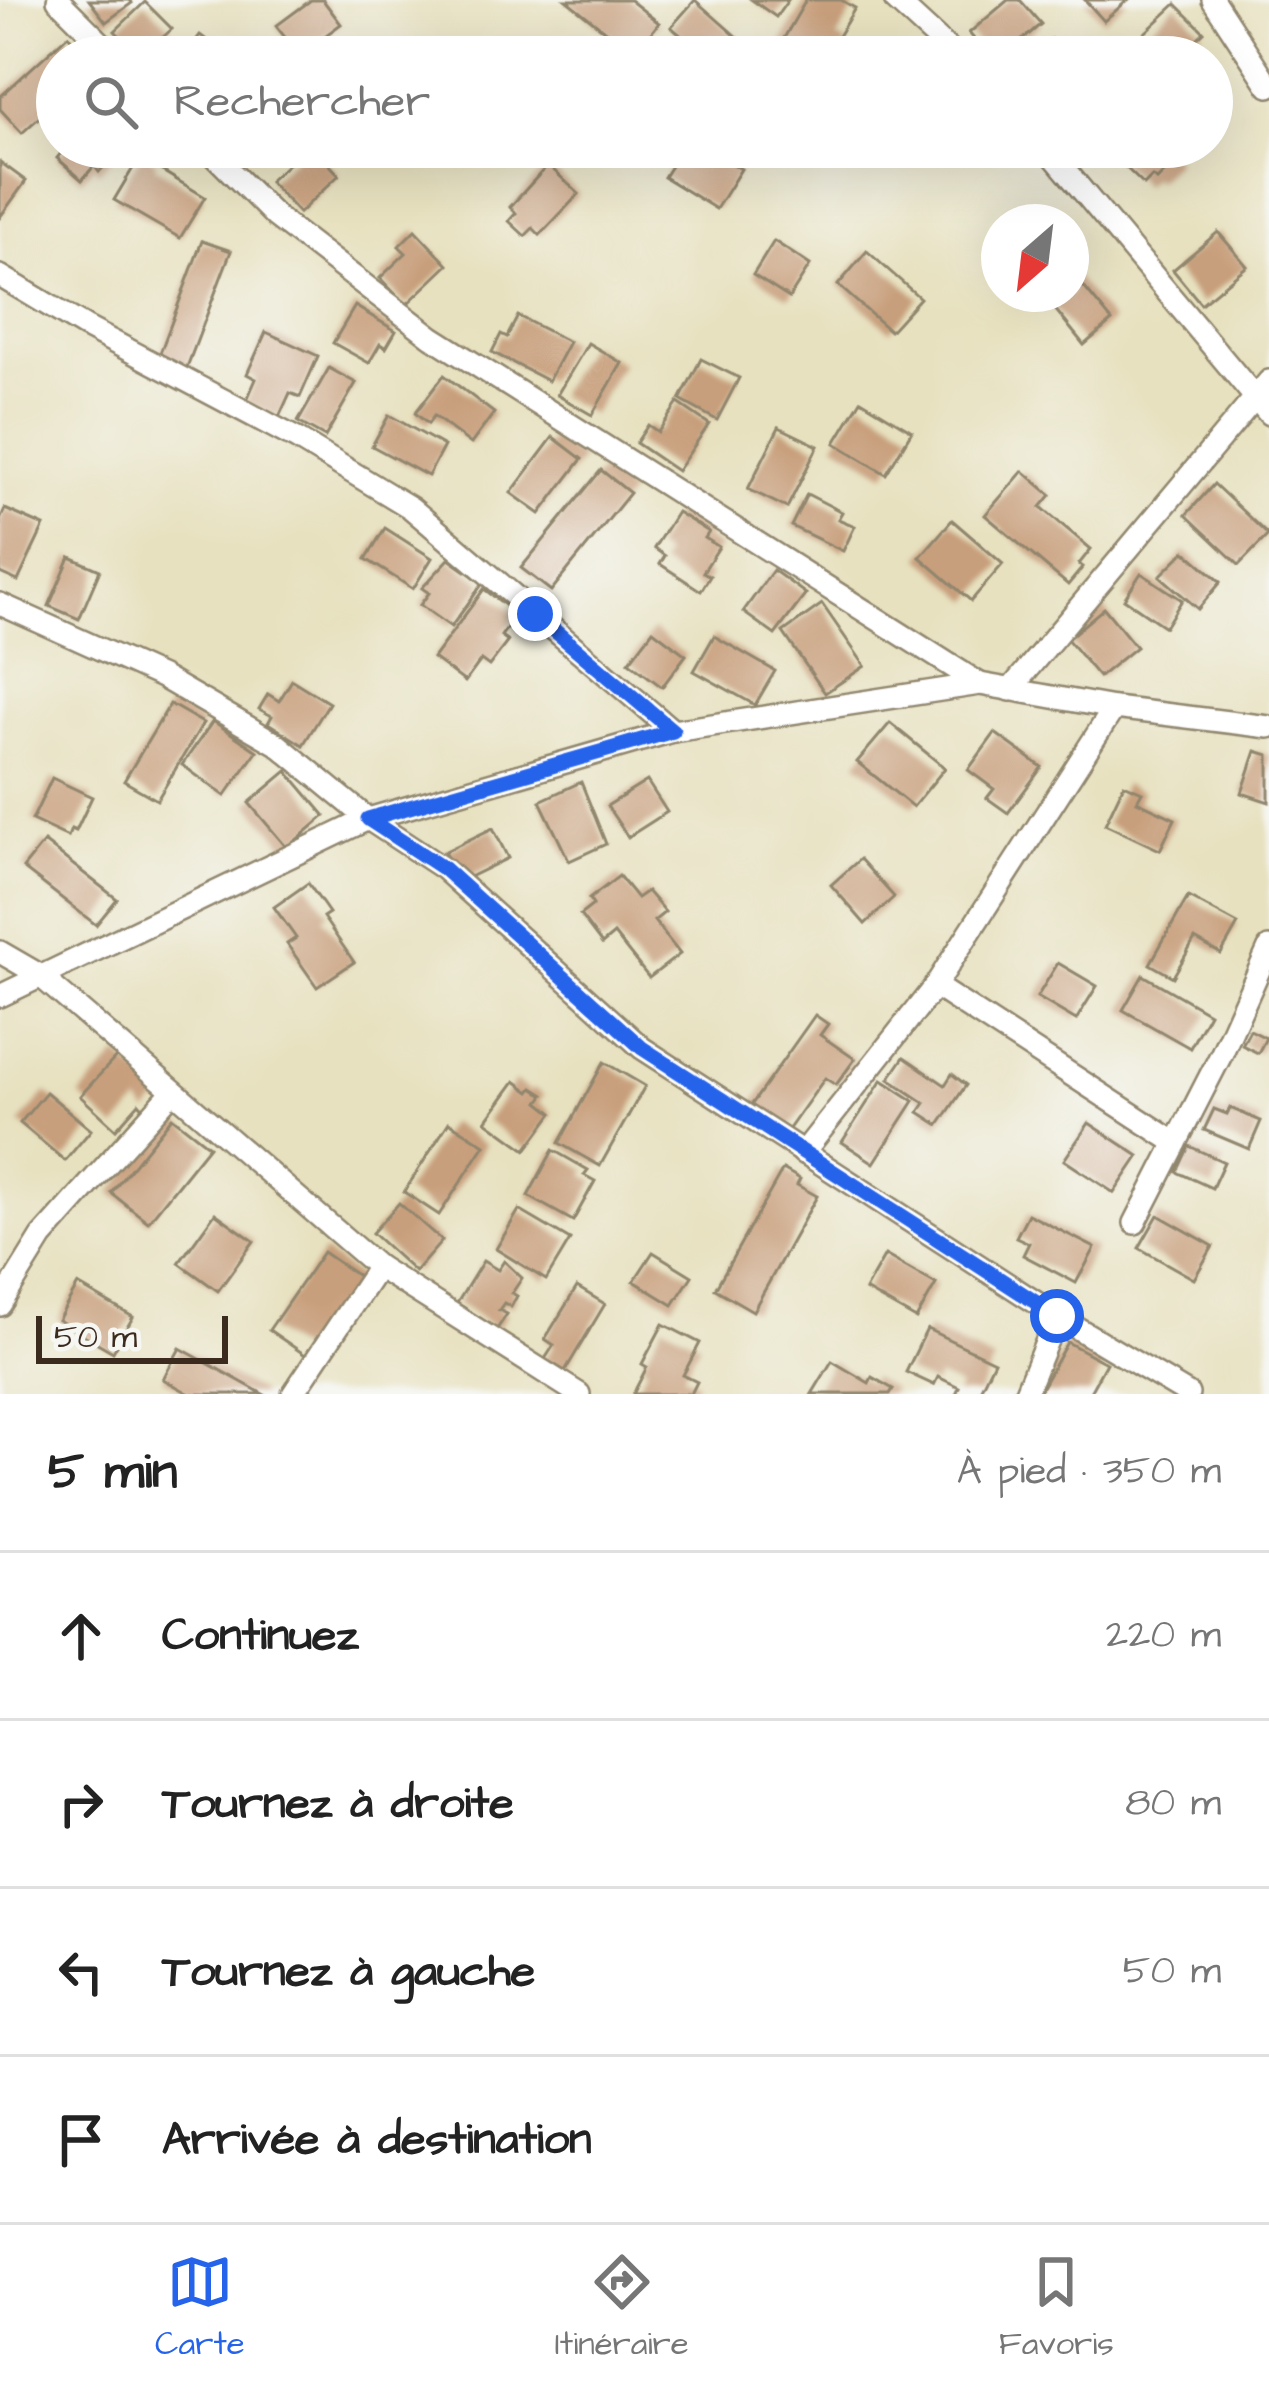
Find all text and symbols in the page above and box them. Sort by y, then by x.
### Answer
search box [36,36,1233,168]
icon: search [78,69,144,135]
text: Rechercher [174,71,430,133]
north arrow [981,204,1089,312]
route end [508,587,562,641]
route start [1030,1289,1084,1343]
scale bar [36,1310,228,1363]
text: 50 m [54,1314,137,1360]
text: 5 min [48,1437,177,1508]
text: À pied · 350 m [957,1445,1221,1499]
icon: ahead [48,1603,114,1669]
text: Continuez [162,1605,359,1667]
text: 220 m [1106,1609,1221,1663]
icon: right [48,1771,114,1837]
text: Tournez à droite [162,1773,514,1835]
text: 80 m [1125,1777,1221,1831]
icon: left [48,1939,114,2005]
text: Tournez à gauche [162,1941,535,2003]
text: 50 m [1123,1945,1221,1999]
icon: arrive [48,2107,114,2173]
text: Arrivée à destination [162,2109,591,2171]
tab: Carte [155,2249,245,2367]
tab: Itinéraire [555,2249,689,2367]
tab: Favoris [999,2249,1114,2367]

